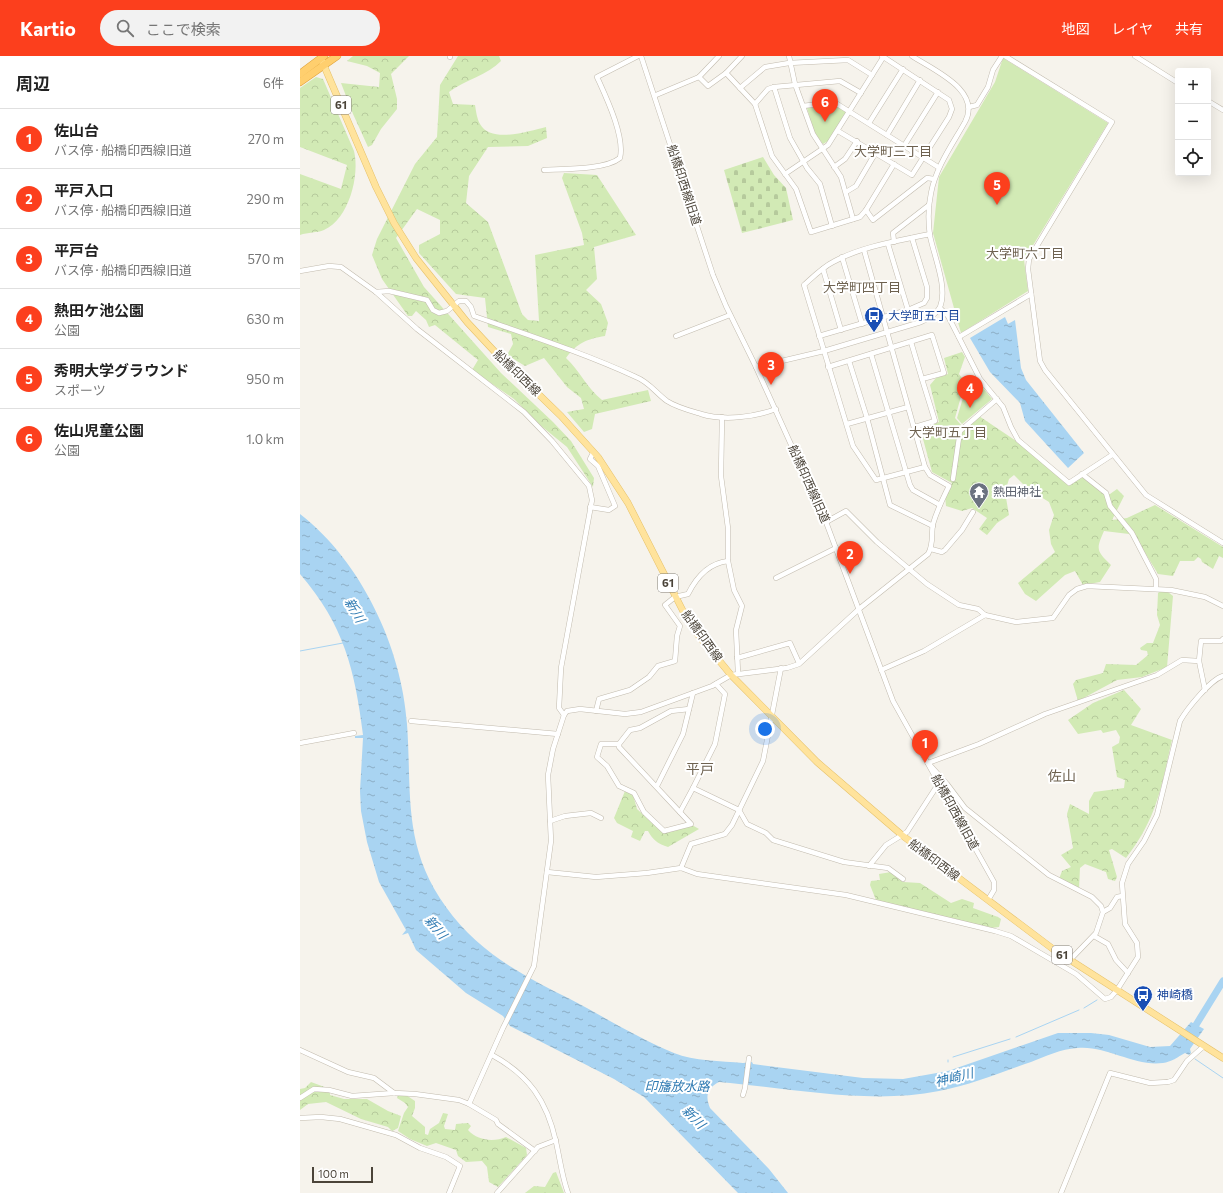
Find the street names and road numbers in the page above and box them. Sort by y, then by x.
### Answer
road number: 61 [331,96,351,114]
street label: 船橋印西線旧道 [665,143,705,227]
street label: 船橋印西線 [491,346,544,398]
street label: 船橋印西線旧道 [786,442,833,525]
road number: 61 [658,574,678,592]
street label: 船橋印西線 [680,607,726,664]
street label: 船橋印西線旧道 [929,771,982,852]
street label: 船橋印西線 [906,836,963,883]
road number: 61 [1052,946,1072,964]

